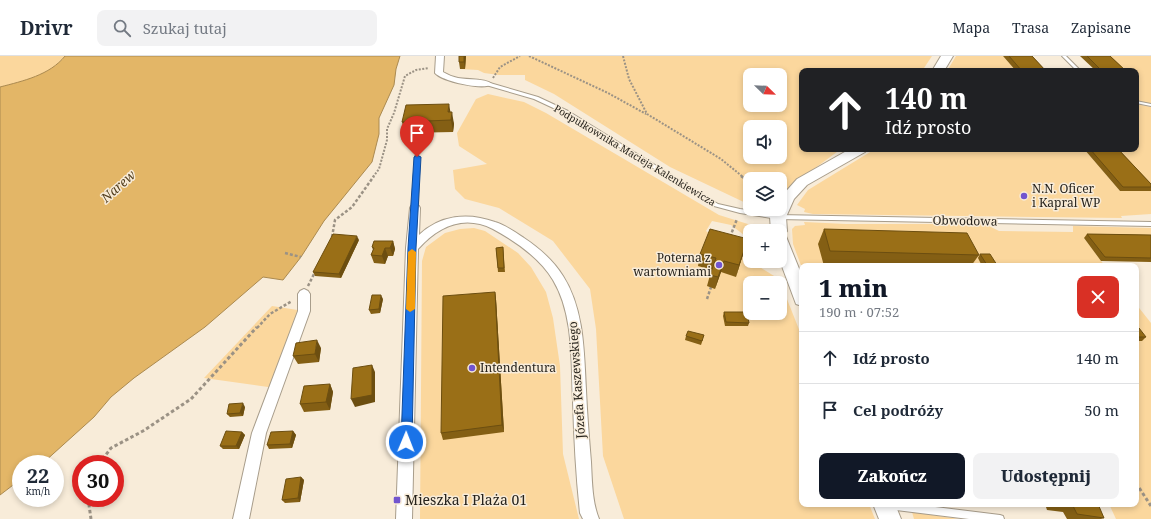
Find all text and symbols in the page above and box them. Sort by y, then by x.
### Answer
search box [97,10,377,46]
text: Drivr [20,15,73,41]
icon: search [111,17,133,39]
text: Szukaj tutaj [143,18,227,38]
text: Mapa [953,18,990,37]
text: Trasa [1012,18,1049,37]
text: Zapisane [1071,18,1131,37]
north arrow [743,68,787,112]
map controls [743,68,787,320]
text: 140 m [885,79,967,117]
icon: ahead [819,84,871,136]
street label: Podpułkownika Macieja Kalenkiewicza [551,101,719,209]
text: Idź prosto [885,115,971,139]
pin [400,116,434,157]
button: sound [743,120,787,164]
icon: arrive [406,122,428,144]
water label: Narew [96,166,139,207]
button: layers [743,172,787,216]
place label: N.N. Oficer i Kapral WP [1032,180,1100,211]
marker: N.N. Oficer i Kapral WP [1019,191,1029,201]
street label: Obwodowa [932,211,998,230]
button: + [743,224,787,268]
place label: Poterna z wartowniami [633,249,711,280]
marker: Poterna z wartowniami [714,260,724,270]
text: 1 min [819,271,888,304]
button: − [743,276,787,320]
button: close [1077,276,1119,318]
text: 190 m · 07:52 [819,303,899,321]
street label: Józefa Kaszewskiego [564,321,589,440]
icon: ahead [819,347,841,369]
text: Idź prosto [853,348,930,368]
text: 140 m [1076,348,1119,368]
place label: Intendentura [480,359,556,376]
marker: Intendentura [467,363,477,373]
icon: arrive [819,399,841,421]
text: Cel podróży [853,400,943,420]
text: 50 m [1084,400,1119,420]
position arrow [385,421,427,463]
button: Zakończ [819,453,965,499]
button: Udostępnij [973,453,1119,499]
speed limit sign: 30 [72,455,124,507]
text: 22 [27,462,49,489]
text: km/h [26,484,50,498]
place label: Mieszka I Plaża 01 [405,490,527,509]
marker: Mieszka I Plaża 01 [392,495,402,505]

